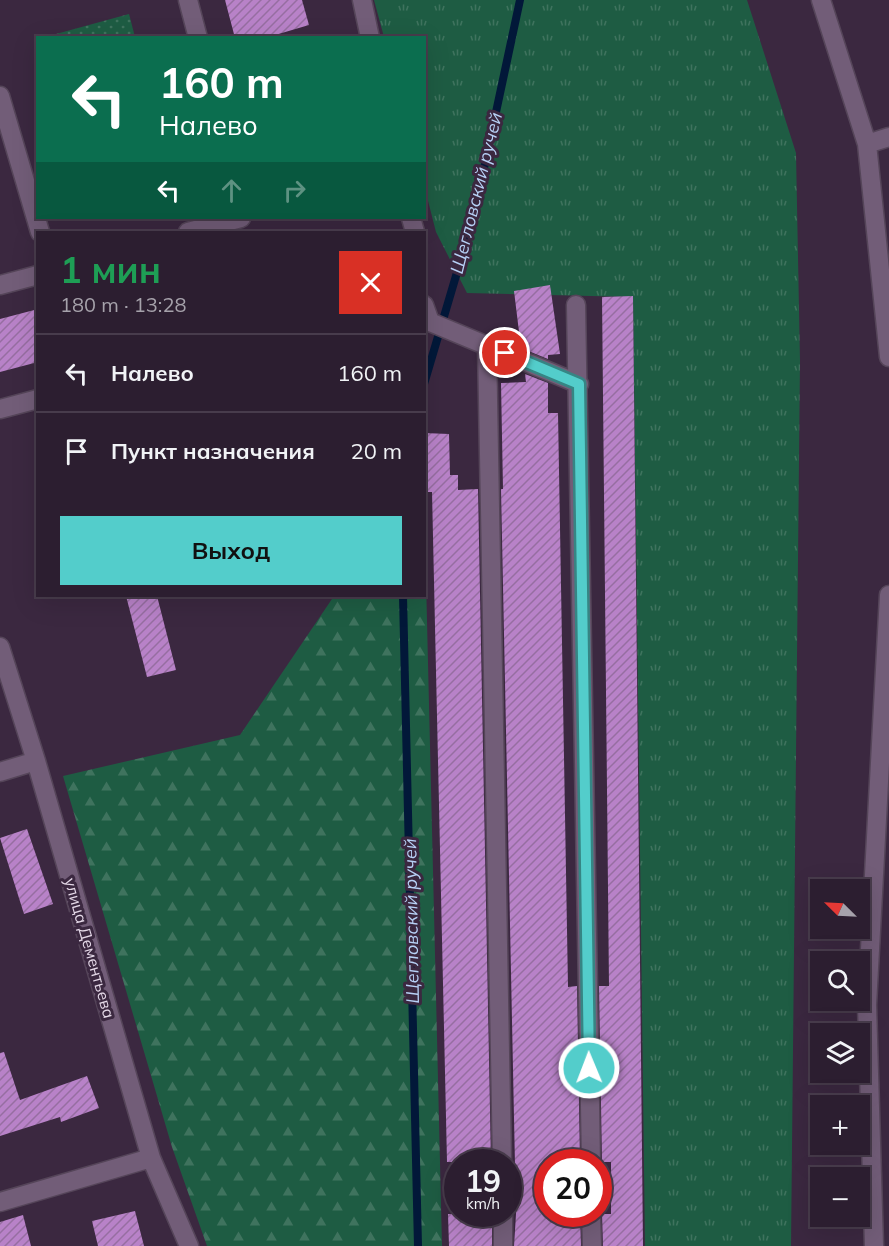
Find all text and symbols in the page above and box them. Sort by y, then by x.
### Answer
text: 160 m [159,56,284,109]
icon: left [60,60,138,138]
text: Налево [159,108,258,142]
water label: Щегловский ручей [445,110,507,276]
icon: left [152,174,185,207]
icon: ahead [215,174,248,207]
icon: right [278,174,311,207]
text: 1 мин [60,247,161,292]
button: close [339,251,402,314]
text: 180 m · 13:28 [60,292,186,317]
pin [479,327,530,378]
icon: arrive [488,336,521,369]
icon: left [60,357,93,390]
text: Налево [111,359,194,387]
text: 160 m [337,359,402,387]
icon: arrive [60,435,93,468]
text: Пункт назначения [111,437,315,465]
text: 20 m [351,437,402,465]
button: Выход [60,516,402,585]
water label: Щегловский ручей [398,838,424,1004]
street label: улица Дементьева [60,875,120,1021]
north arrow [810,879,870,939]
map controls [810,879,870,1227]
button: search [810,951,870,1011]
button: layers [810,1023,870,1083]
position arrow [557,1036,621,1100]
button: + [810,1095,870,1155]
speed limit sign: 20 [534,1149,612,1227]
text: 19 [465,1162,501,1200]
button: − [810,1167,870,1227]
text: km/h [466,1194,500,1213]

